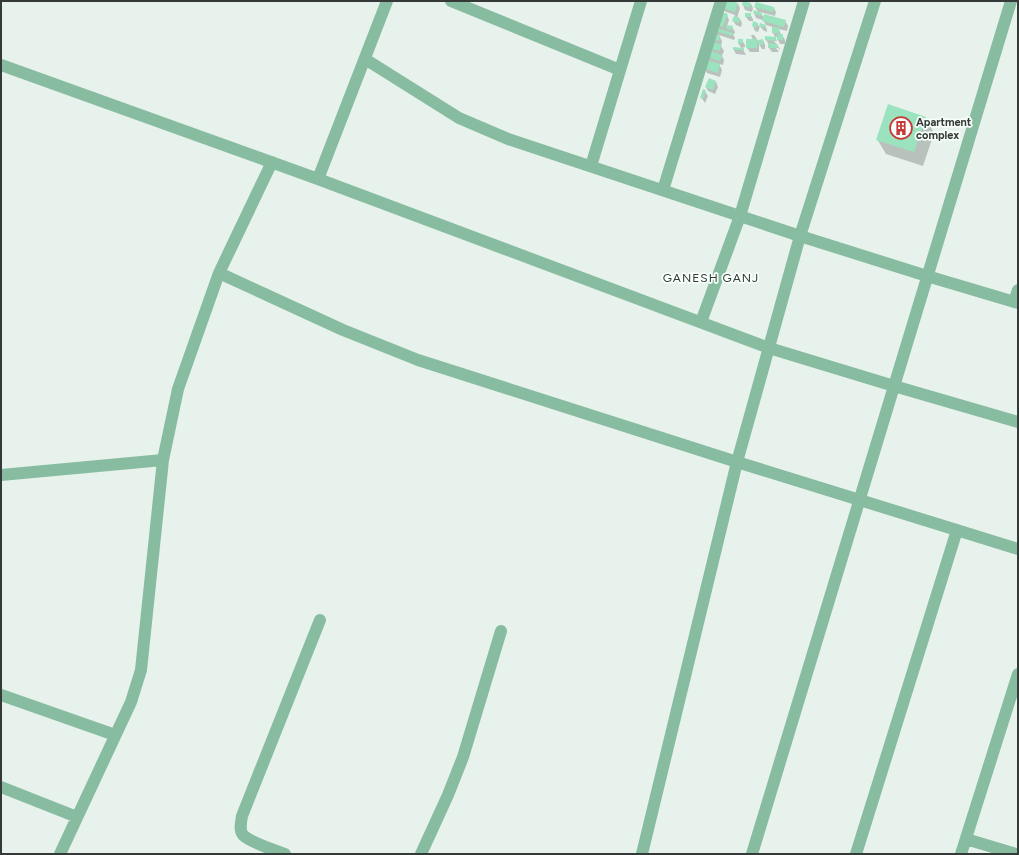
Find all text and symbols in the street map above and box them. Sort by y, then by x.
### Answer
building icon: Apartment complex [888,115,914,141]
place label: Apartment complex [916,116,972,142]
district label: GANESH GANJ [663,271,759,285]

